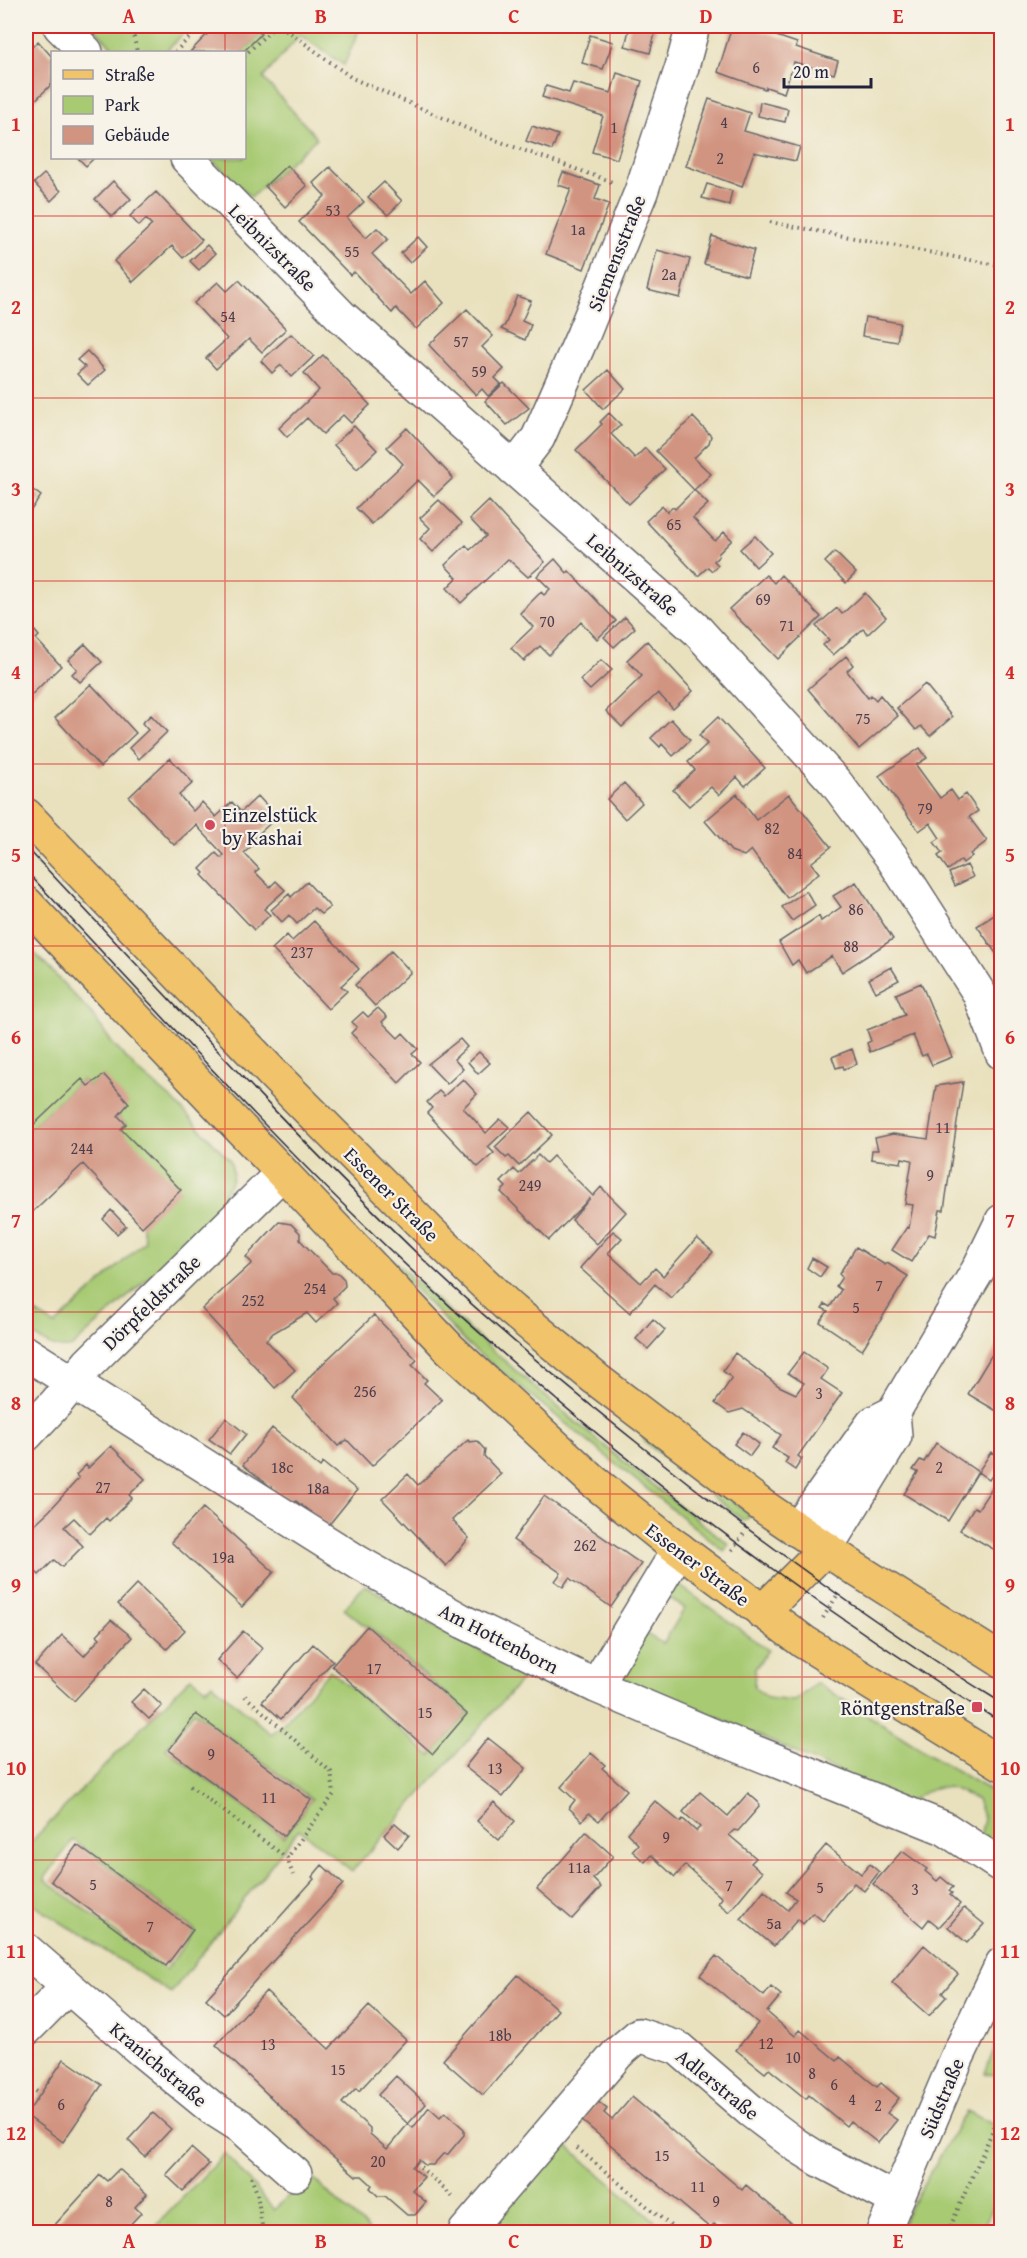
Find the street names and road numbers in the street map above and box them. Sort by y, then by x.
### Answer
street label: Siemensstraße [579,190,653,316]
street label: Leibnizstraße [222,196,324,298]
street label: Leibnizstraße [580,526,686,622]
street label: Essener Straße [338,1140,446,1248]
street label: Dörpfeldstraße [95,1247,207,1357]
street label: Essener Straße [640,1515,756,1613]
street label: Am Hottenborn [434,1595,564,1681]
street label: Kranichstraße [104,2014,214,2114]
street label: Adlerstraße [670,2041,766,2127]
street label: Südstraße [911,2053,971,2143]

